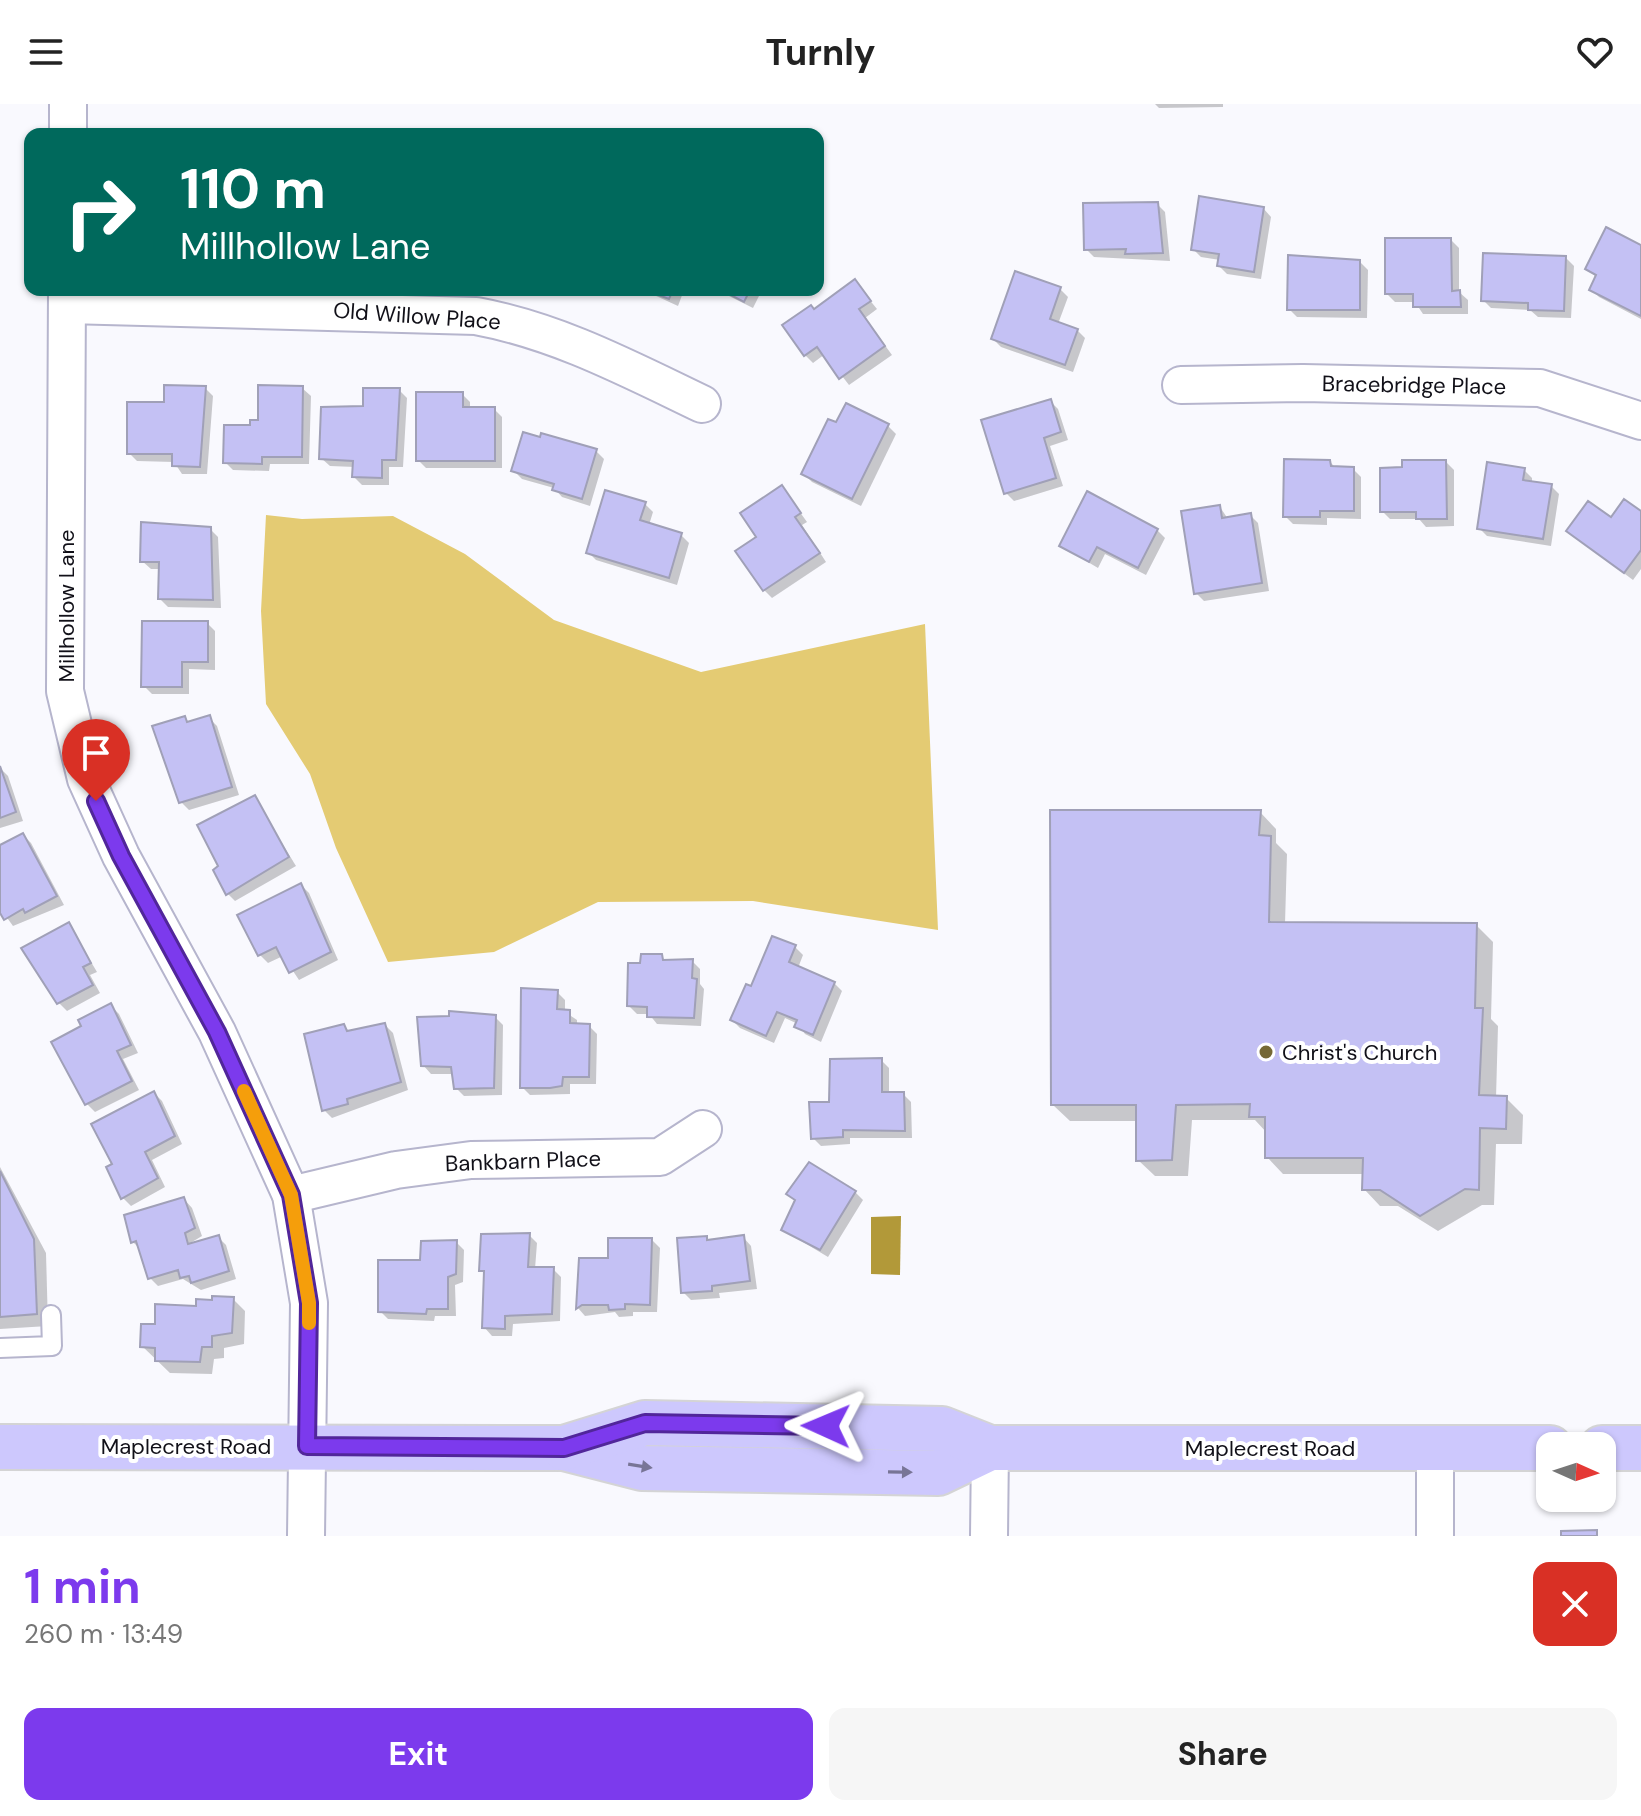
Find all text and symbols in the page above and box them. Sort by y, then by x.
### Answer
text: Turnly [765,29,876,76]
icon: menu [24,30,68,74]
icon: heart [1573,30,1617,74]
text: 110 m [180,152,326,225]
icon: right [48,160,152,264]
text: Millhollow Lane [180,223,430,270]
street label: Old Willow Place [332,296,502,336]
street label: Bracebridge Place [1322,369,1506,401]
street label: Millhollow Lane [52,529,81,683]
pin [62,719,130,801]
icon: arrive [74,731,118,775]
place label: Christ's Church [1282,1038,1437,1067]
marker: Christ's Church [1257,1043,1275,1061]
street label: Bankbarn Place [445,1144,601,1178]
position arrow [784,1384,868,1468]
street label: Maplecrest Road [101,1432,271,1461]
north arrow [1536,1432,1616,1512]
map controls [1536,1432,1616,1512]
street label: Maplecrest Road [1185,1434,1355,1463]
one-way arrow [628,1460,653,1473]
one-way arrow [888,1466,913,1478]
text: 1 min [24,1555,141,1618]
button: close [1533,1562,1617,1646]
text: 260 m · 13:49 [24,1617,183,1651]
button: Exit [24,1708,813,1800]
button: Share [829,1708,1617,1800]

